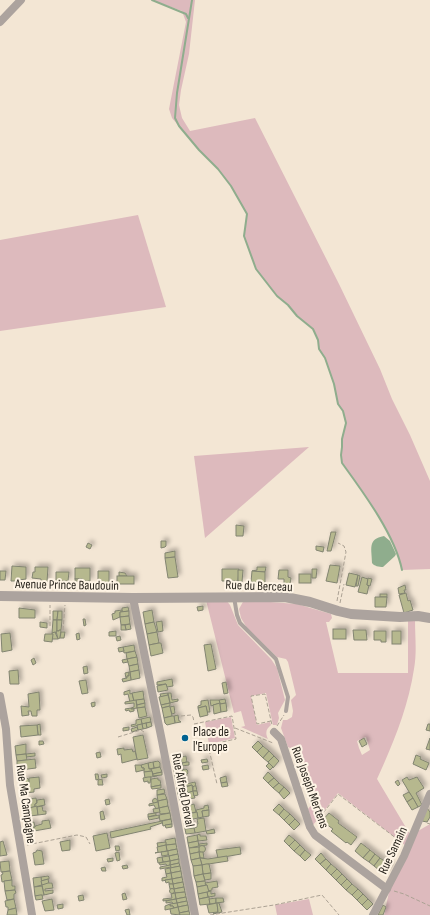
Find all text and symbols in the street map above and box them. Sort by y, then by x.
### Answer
street label: Avenue Prince Baudouin [14,576,119,594]
street label: Rue du Berceau [225,577,293,595]
place label: Place de l'Europe [193,724,229,755]
marker: Place de l'Europe [180,733,190,743]
street label: Rue Joseph Mertens [288,744,332,831]
street label: Rue Alfred Derval [168,752,198,828]
street label: Rue Ma Campagne [13,764,39,845]
street label: Rue Samain [375,824,411,877]

